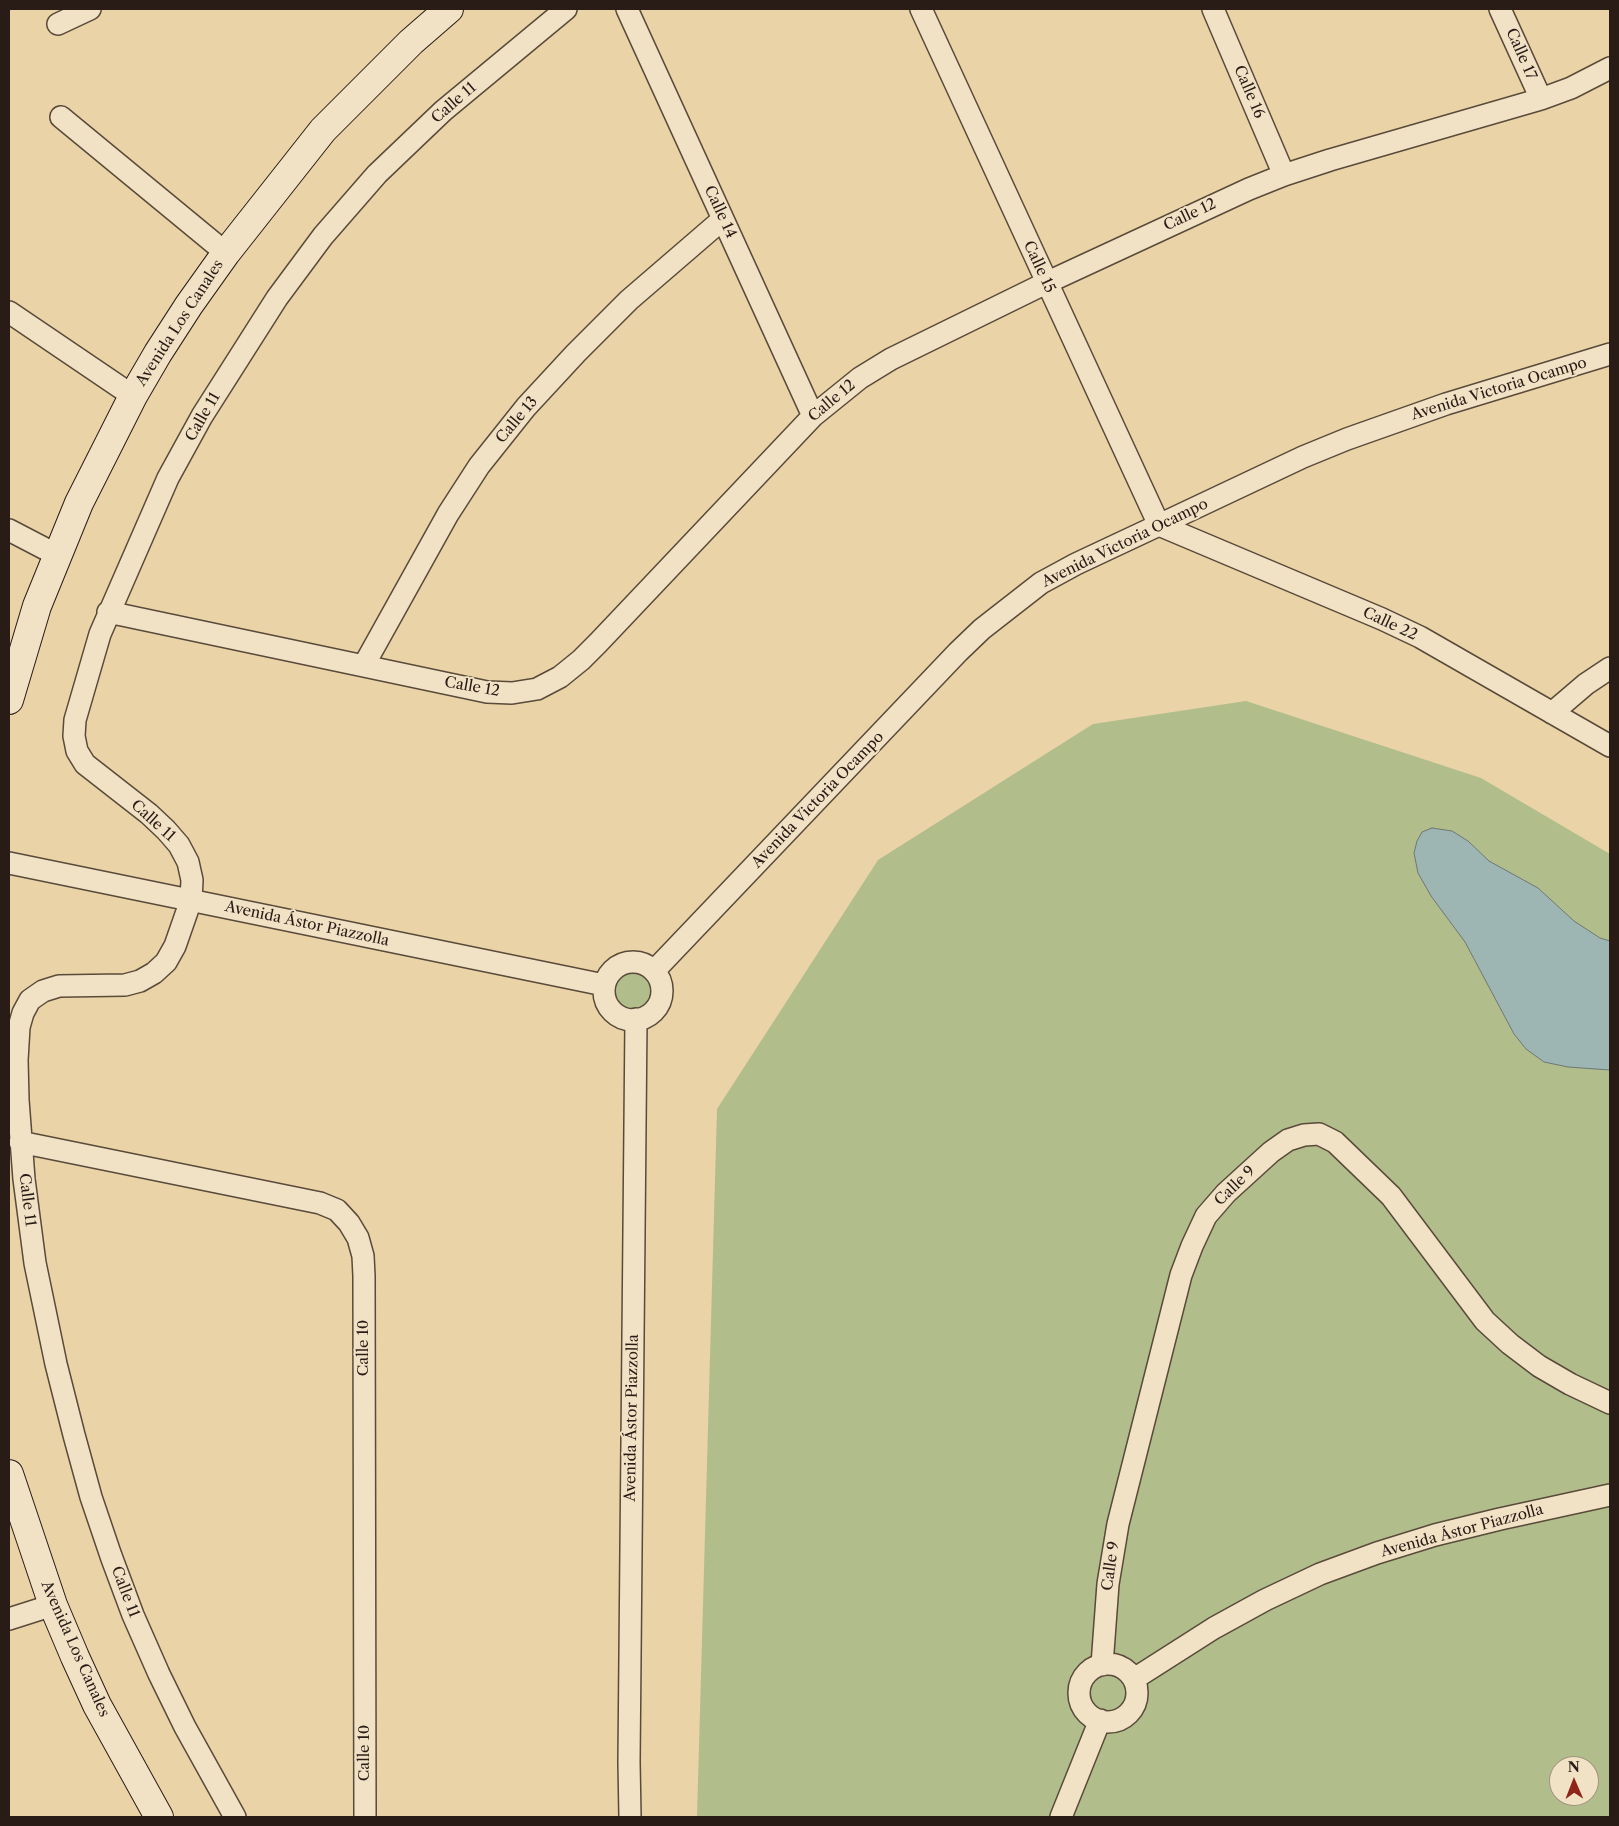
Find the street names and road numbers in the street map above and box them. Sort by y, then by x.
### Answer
street label: Calle 17 [1502,25,1540,83]
street label: Calle 16 [1230,63,1268,121]
street label: Calle 11 [428,79,480,127]
street label: Calle 14 [700,183,740,241]
street label: Calle 12 [1161,195,1219,235]
street label: Calle 15 [1019,238,1059,296]
street label: Avenida Los Canales [132,256,228,390]
street label: Avenida Victoria Ocampo [1409,354,1589,424]
street label: Calle 12 [805,376,859,426]
street label: Calle 11 [182,389,224,445]
street label: Calle 13 [492,393,542,447]
street label: Avenida Victoria Ocampo [1039,495,1211,591]
street label: Calle 22 [1360,604,1420,644]
street label: Calle 12 [443,673,501,701]
street label: Avenida Victoria Ocampo [748,728,888,872]
street label: Calle 11 [127,796,179,846]
street label: Avenida Ástor Piazzolla [223,898,391,950]
street label: Calle 9 [1211,1162,1259,1210]
street label: Calle 11 [15,1172,39,1228]
street label: Calle 10 [355,1320,373,1376]
street label: Avenida Ástor Piazzolla [622,1334,642,1502]
street label: Avenida Ástor Piazzolla [1379,1501,1545,1561]
street label: Calle 9 [1099,1540,1123,1592]
street label: Calle 11 [107,1564,143,1620]
street label: Avenida Los Canales [37,1578,113,1720]
street label: Calle 10 [356,1725,374,1781]

